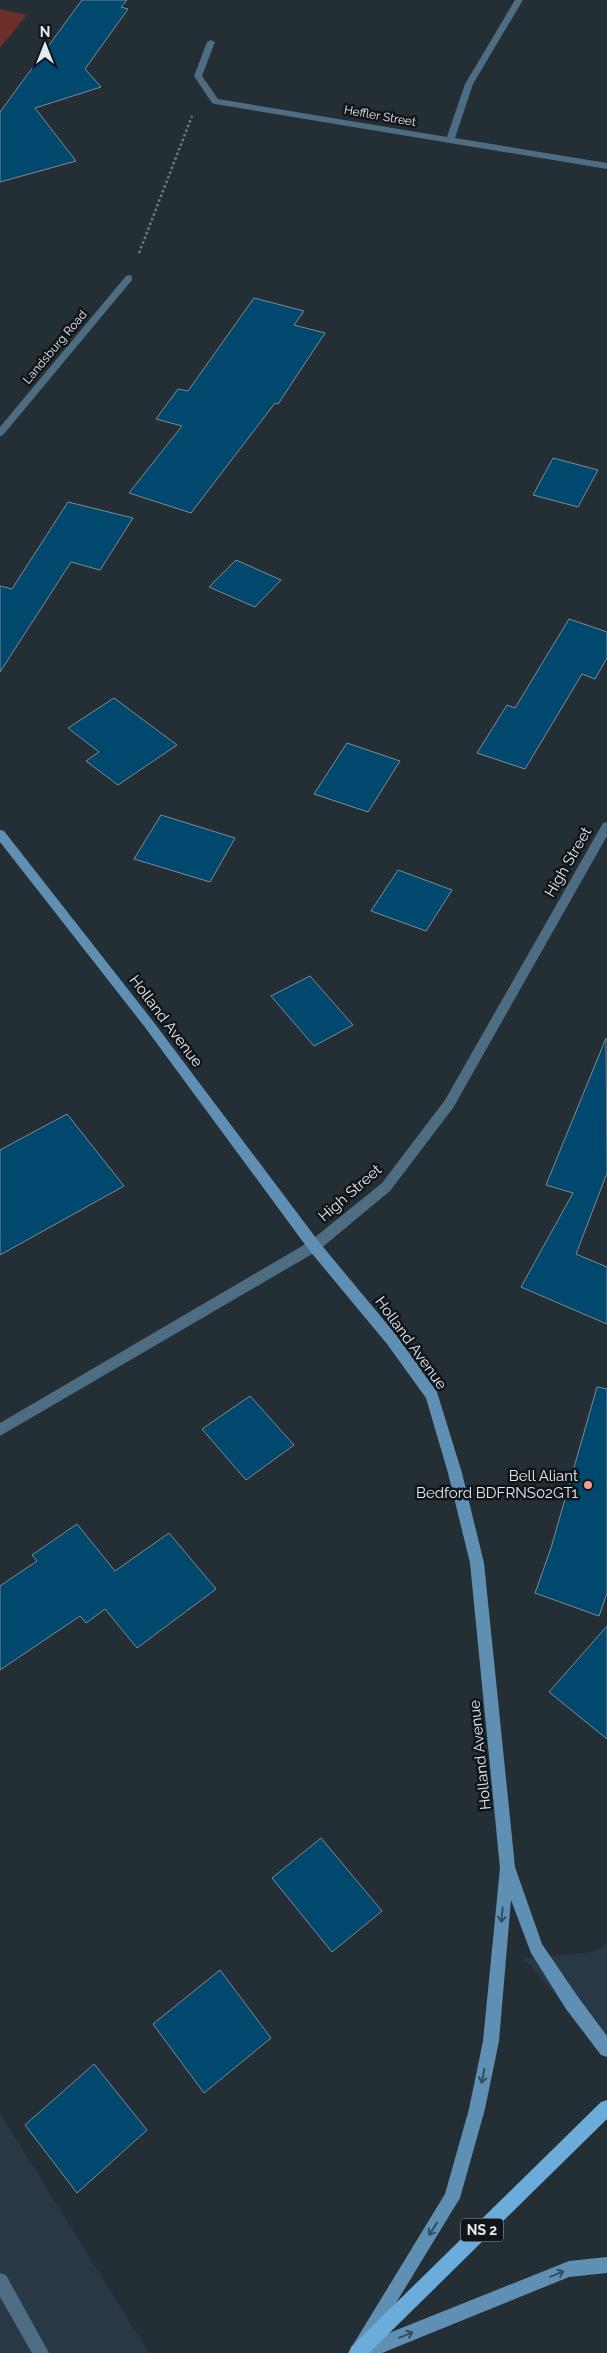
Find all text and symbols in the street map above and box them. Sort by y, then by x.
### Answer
north arrow [20,20,70,70]
text: N [40,24,50,40]
street label: Heffler Street [343,103,417,129]
street label: Landsburg Road [20,307,90,387]
street label: High Street [541,824,595,900]
street label: Holland Avenue [126,972,206,1071]
street label: High Street [315,1161,385,1225]
street label: Holland Avenue [371,1293,451,1393]
place label: Bell Aliant Bedford BDFRNS02GT1 [416,1467,579,1502]
marker: Bell Aliant Bedford BDFRNS02GT1 [582,1479,594,1491]
street label: Holland Avenue [465,1699,495,1811]
one-way arrow [497,1907,507,1923]
one-way arrow [478,2068,488,2084]
road number: NS 2 [461,2218,503,2242]
one-way arrow [427,2222,437,2236]
one-way arrow [549,2268,564,2278]
one-way arrow [398,2329,413,2339]

